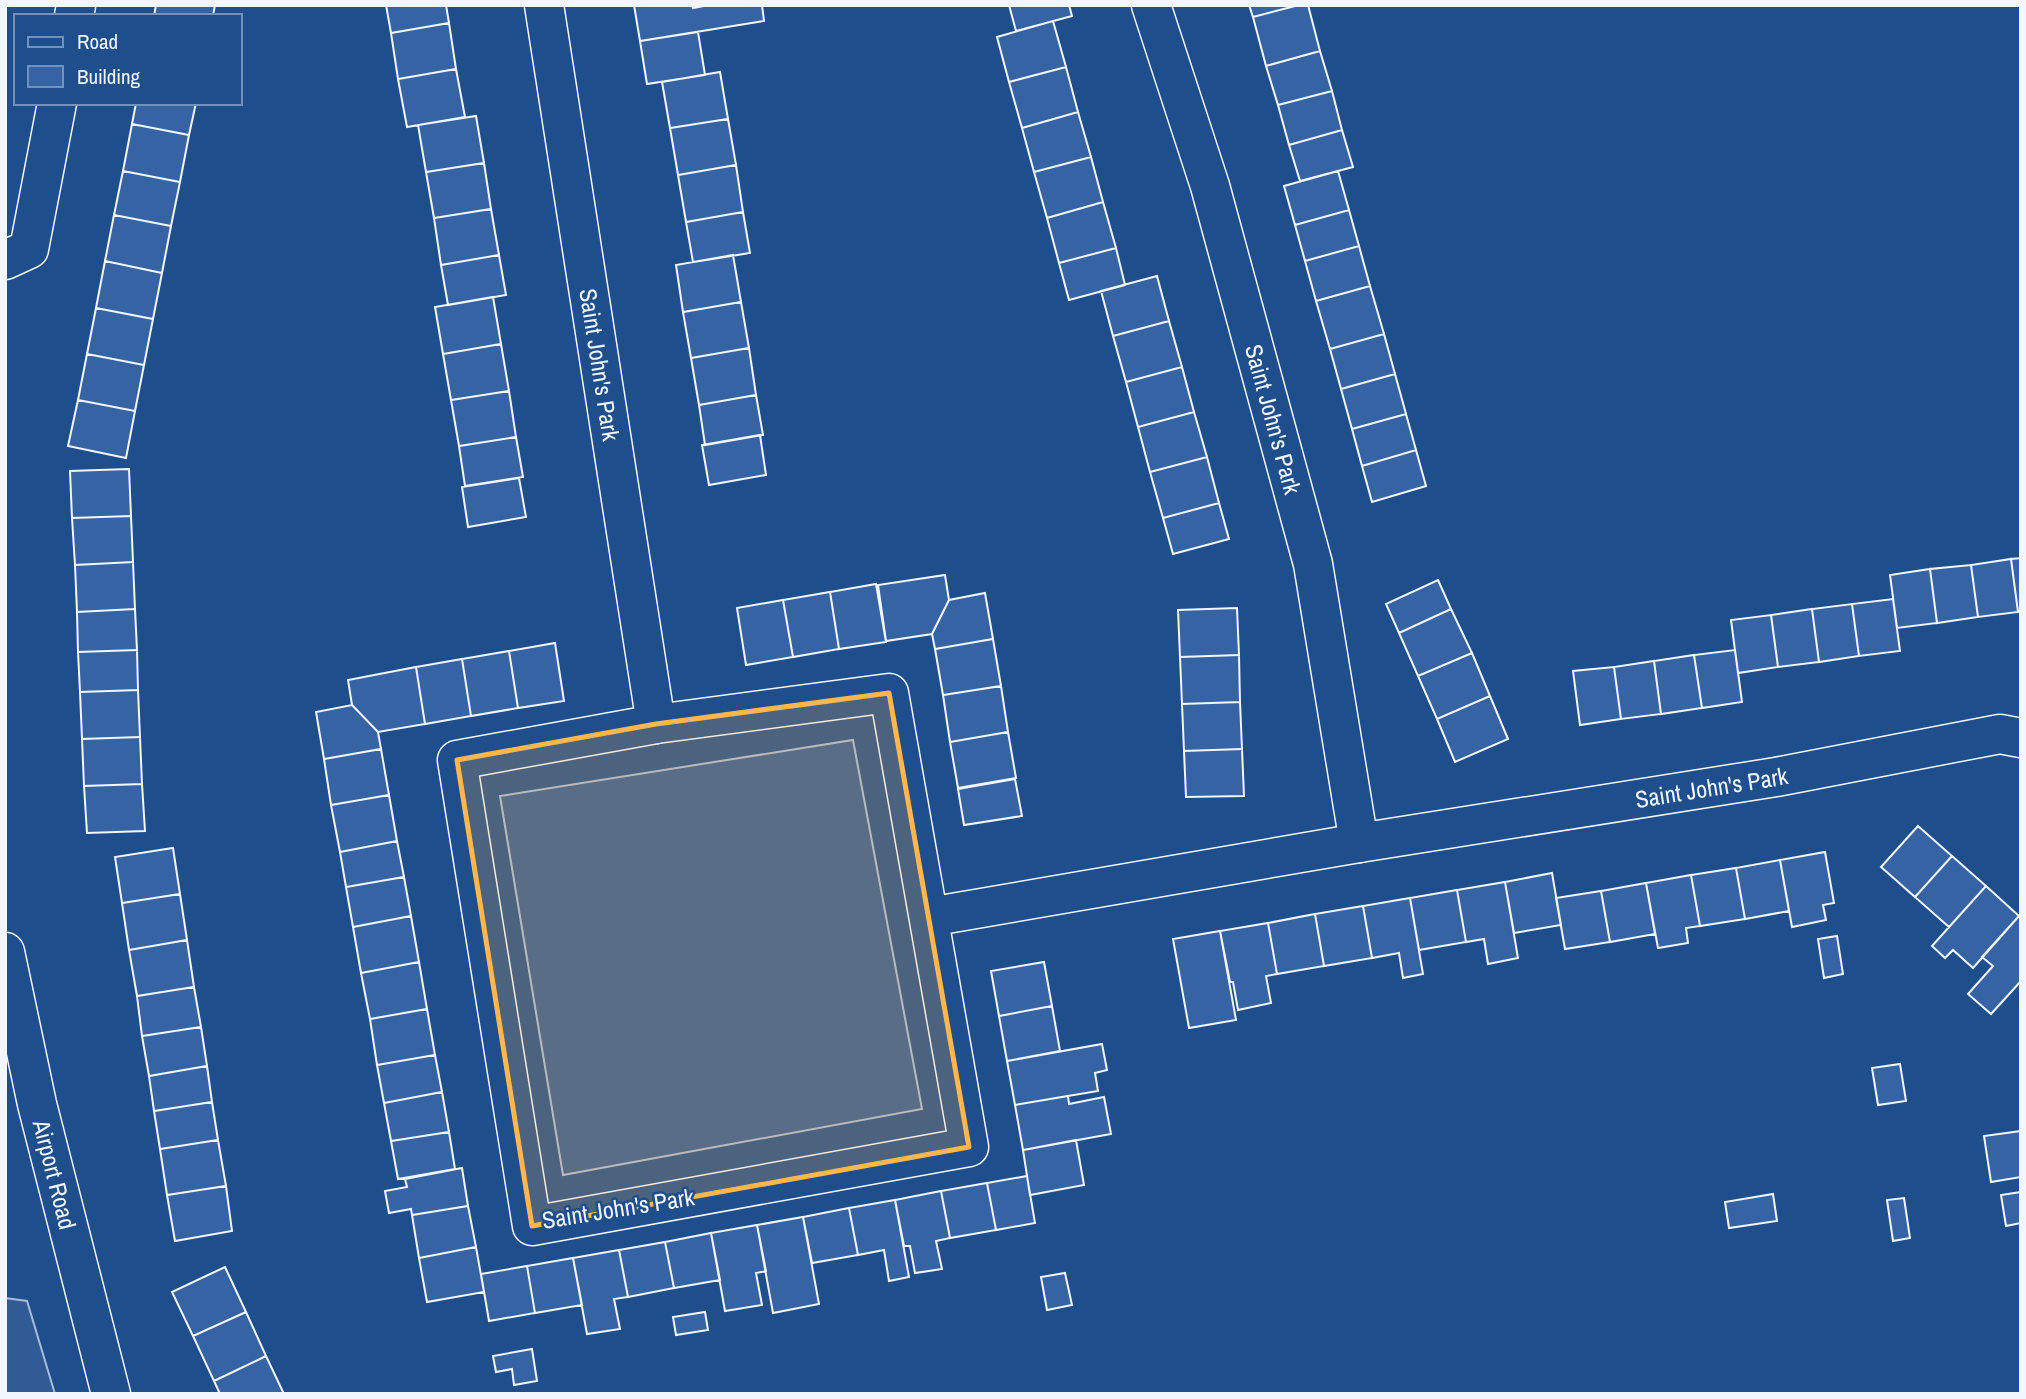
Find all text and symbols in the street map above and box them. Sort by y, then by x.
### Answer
legend [14,14,242,105]
text: Road [77,27,118,56]
text: Building [77,62,141,91]
street label: Saint John's Park [572,286,628,443]
street label: Saint John's Park [1238,341,1309,498]
street label: Saint John's Park [1633,759,1790,815]
street label: Airport Road [25,1115,84,1232]
street label: Saint John's Park [540,1180,697,1236]

